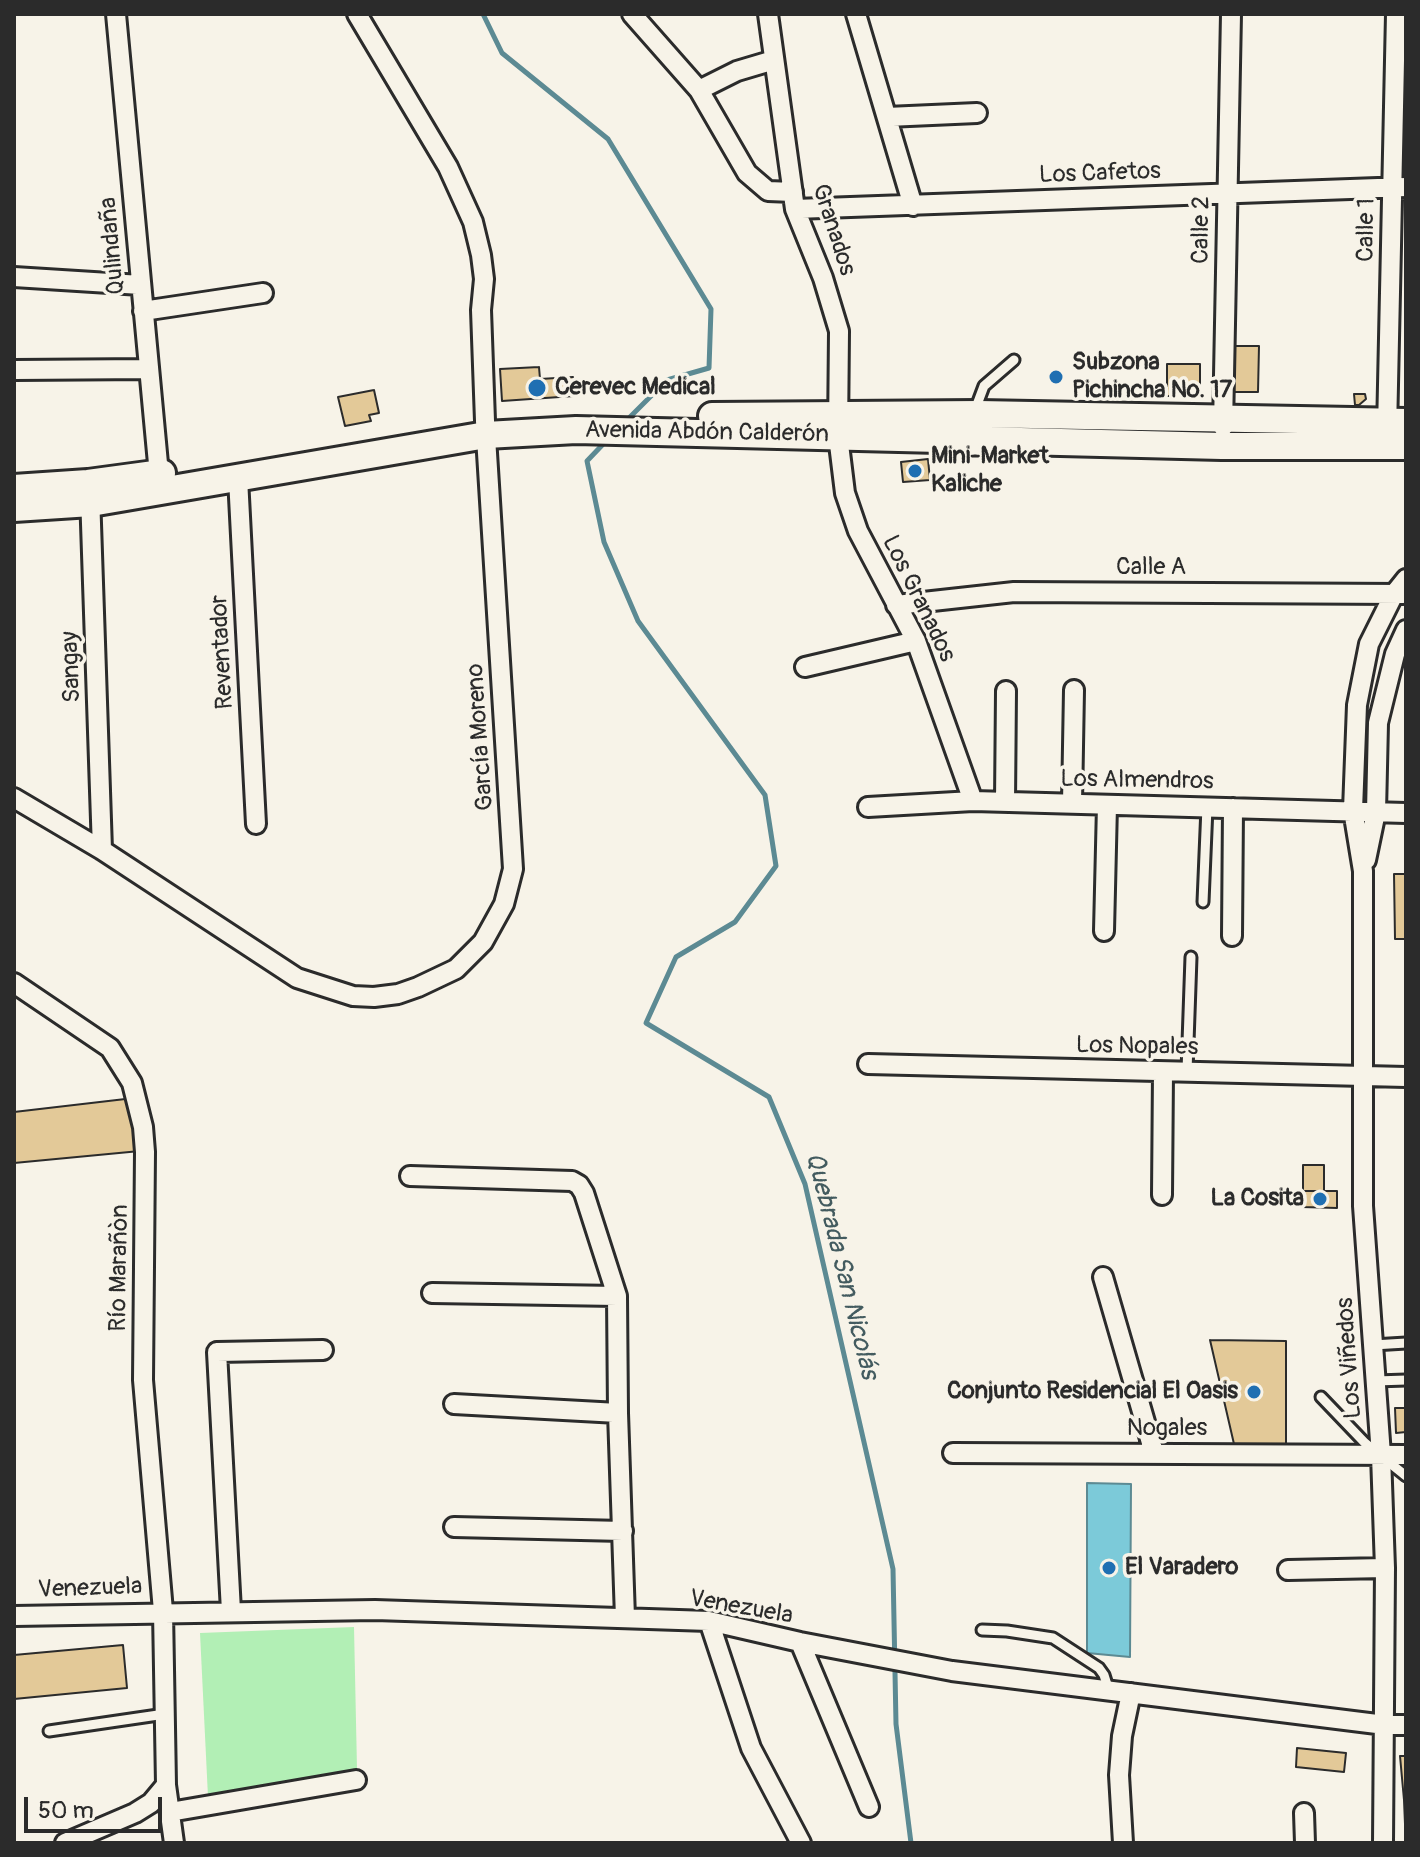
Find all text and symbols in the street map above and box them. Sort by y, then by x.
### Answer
street label: Los Cafetos [1039,157,1161,191]
street label: Granados [805,181,861,279]
street label: Qulindaña [94,196,132,296]
street label: Calle 2 [1187,196,1217,264]
street label: Calle 1 [1352,198,1382,262]
place label: Subzona Pichincha No. 17 [1072,349,1232,405]
marker: Subzona Pichincha No. 17 [1047,368,1065,386]
place label: Cerevec Medical [555,374,716,402]
marker: Cerevec Medical [526,377,548,399]
street label: Avenida Abdón Calderón [585,416,829,450]
place label: Mini-Market Kaliche [931,443,1049,499]
marker: Mini-Market Kaliche [906,462,924,480]
street label: Los Granados [875,531,961,667]
street label: Calle A [1116,554,1186,582]
street label: Reventador [206,594,240,710]
street label: Sangay [56,631,88,703]
street label: García Moreno [461,662,501,812]
street label: Los Almendros [1060,765,1214,797]
street label: Los Nopales [1076,1032,1198,1062]
water label: Quebrada San Nicolás [798,1149,884,1383]
place label: La Cosita [1211,1185,1304,1213]
marker: La Cosita [1311,1190,1329,1208]
street label: Río Marañòn [104,1204,136,1332]
street label: Los Viñedos [1331,1296,1369,1420]
place label: Conjunto Residencial El Oasis [947,1378,1238,1406]
marker: Conjunto Residencial El Oasis [1245,1383,1263,1401]
street label: Nogales [1127,1415,1207,1443]
place label: El Varadero [1125,1554,1238,1582]
marker: El Varadero [1100,1559,1118,1577]
street label: Venezuela [37,1573,143,1605]
street label: Venezuela [687,1585,795,1631]
scale bar [28,1781,166,1831]
text: 50 m [38,1796,94,1825]

